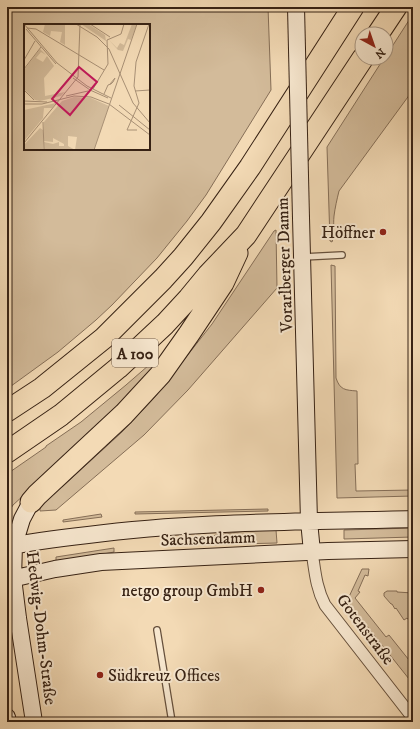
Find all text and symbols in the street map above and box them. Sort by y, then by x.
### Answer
inset map [24,24,150,150]
north arrow [354,26,394,66]
text: N [372,45,388,61]
street label: Vorarlberger Damm [272,197,298,334]
place label: Höffner [321,222,376,244]
marker: Höffner [378,227,388,237]
road number: A 100 [112,339,158,367]
street label: Sachsendamm [160,526,256,552]
street label: Hedwig-Dohm-Straße [21,550,61,706]
place label: netgo group GmbH [122,580,253,602]
marker: netgo group GmbH [256,585,266,595]
street label: Gotenstraße [331,590,399,670]
place label: Südkreuz Offices [108,665,220,687]
marker: Südkreuz Offices [95,670,105,680]

